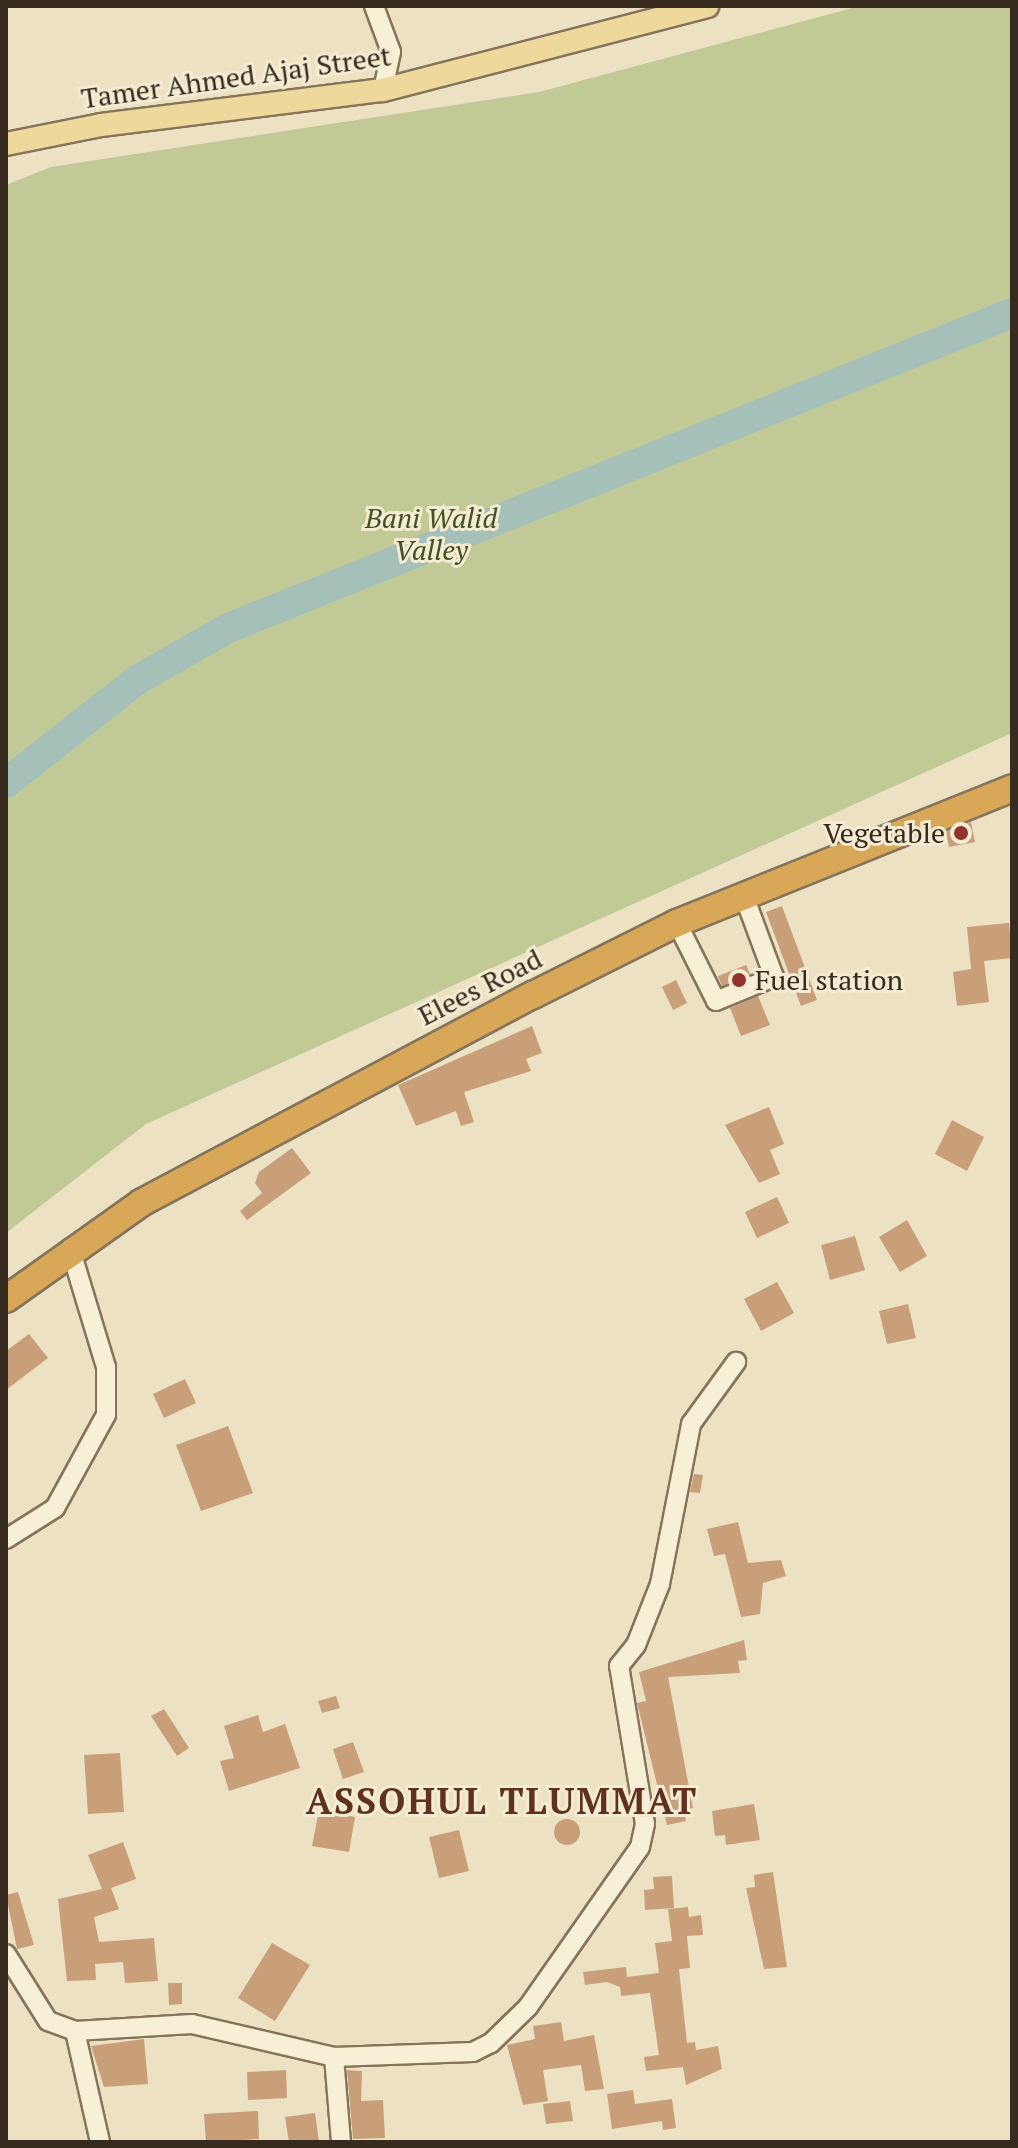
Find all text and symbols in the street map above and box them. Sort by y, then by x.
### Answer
street label: Tamer Ahmed Ajaj Street [78,39,394,115]
park label: Bani Walid Valley [365,501,497,567]
place label: Vegetable [823,816,945,850]
marker: Vegetable [952,824,970,842]
street label: Elees Road [413,942,547,1032]
place label: Fuel station [755,963,903,997]
marker: Fuel station [730,971,748,989]
district label: ASSOHUL TLUMMAT [306,1779,698,1823]

